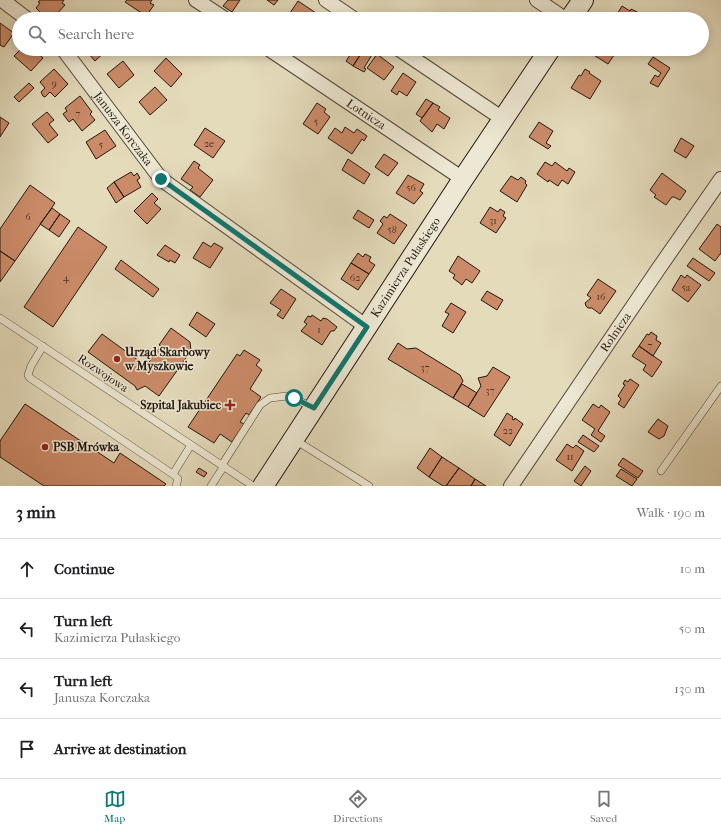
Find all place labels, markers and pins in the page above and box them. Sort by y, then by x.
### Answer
place label: Urząd Skarbowy w Myszkowie [124,345,210,374]
marker: Urząd Skarbowy w Myszkowie [112,354,122,364]
place label: Szpital Jakubiec [140,398,222,413]
marker: Szpital Jakubiec [224,399,236,411]
place label: PSB Mrówka [53,440,120,454]
marker: PSB Mrówka [40,442,50,452]

